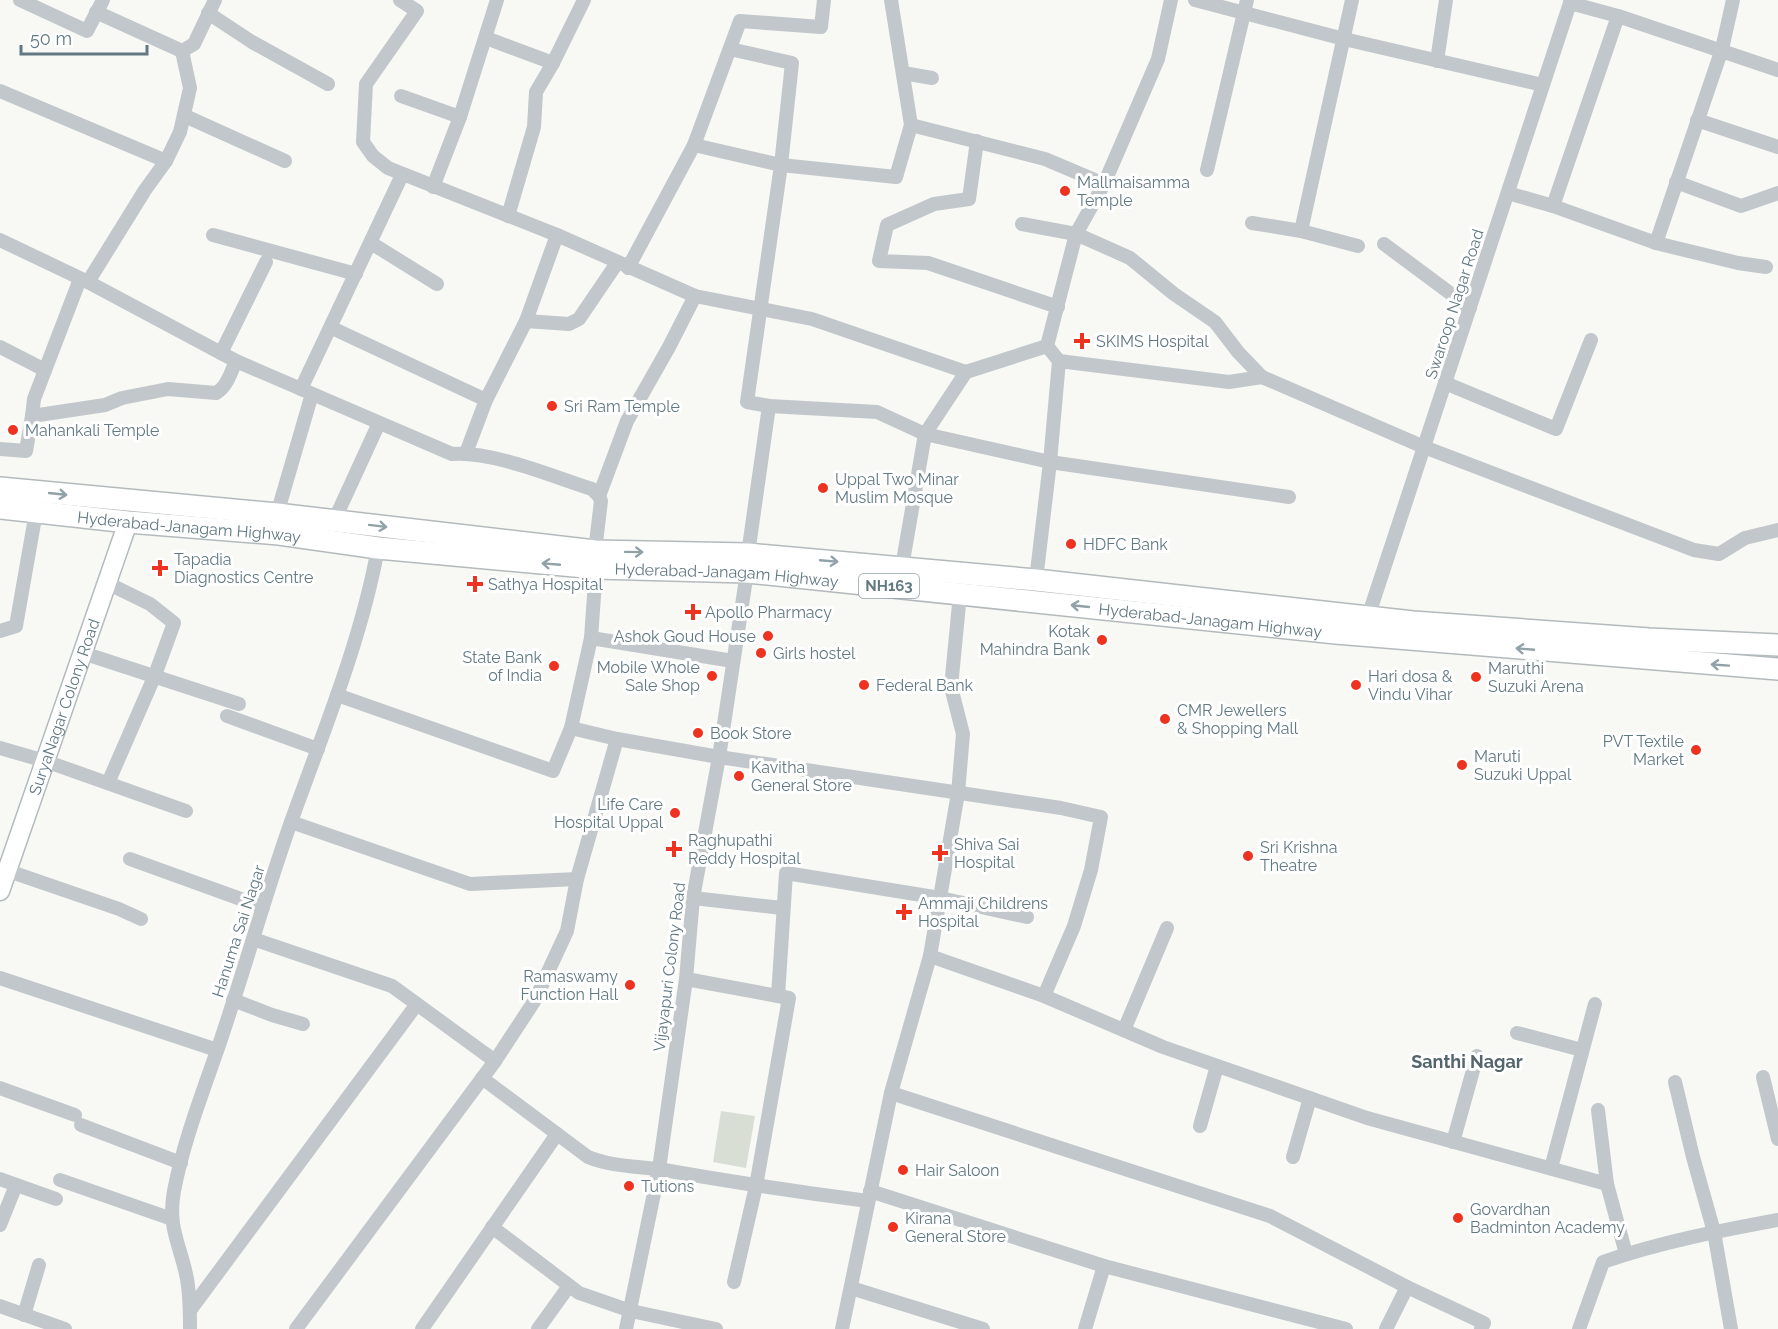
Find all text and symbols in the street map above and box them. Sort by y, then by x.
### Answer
scale bar [21,18,147,56]
text: 50 m [30,28,72,49]
place label: Mallmaisamma Temple [1077,173,1190,210]
marker: Mallmaisamma Temple [1058,184,1072,198]
street label: Swaroop Nagar Road [1421,227,1488,382]
marker: SKIMS Hospital [1073,332,1091,350]
place label: SKIMS Hospital [1096,332,1209,351]
place label: Sri Ram Temple [564,397,680,416]
marker: Sri Ram Temple [545,399,559,413]
place label: Mahankali Temple [25,421,159,440]
marker: Mahankali Temple [6,423,20,437]
place label: Uppal Two Minar Muslim Mosque [835,470,959,507]
marker: Uppal Two Minar Muslim Mosque [816,481,830,495]
one-way arrow [48,489,68,500]
street label: Hyderabad-Janagam Highway [76,508,302,547]
one-way arrow [367,520,387,531]
place label: HDFC Bank [1083,535,1168,554]
marker: HDFC Bank [1064,537,1078,551]
one-way arrow [624,546,644,557]
place label: Tapadia Diagnostics Centre [174,550,313,587]
one-way arrow [818,556,838,567]
one-way arrow [542,558,562,569]
marker: Tapadia Diagnostics Centre [151,559,169,577]
street label: Hyderabad-Janagam Highway [614,559,840,591]
road number: NH163 [859,574,919,598]
marker: Sathya Hospital [466,575,484,593]
place label: Sathya Hospital [488,575,603,594]
street label: Hyderabad-Janagam Highway [1098,599,1323,642]
one-way arrow [1071,600,1091,611]
place label: Apollo Pharmacy [705,603,832,622]
marker: Apollo Pharmacy [686,605,700,619]
street label: SuryaNagar Colony Road [25,616,104,798]
place label: Kotak Mahindra Bank [980,622,1091,659]
place label: Ashok Goud House [614,627,756,646]
marker: Ashok Goud House [761,629,775,643]
marker: Kotak Mahindra Bank [1095,633,1109,647]
one-way arrow [1516,643,1536,654]
place label: Girls hostel [773,644,856,663]
marker: Girls hostel [754,646,768,660]
place label: State Bank of India [463,648,543,685]
place label: Mobile Whole Sale Shop [597,658,700,695]
marker: State Bank of India [547,659,561,673]
place label: Maruthi Suzuki Arena [1488,659,1584,696]
one-way arrow [1710,659,1730,670]
place label: Hari dosa & Vindu Vihar [1368,667,1453,704]
marker: Mobile Whole Sale Shop [705,669,719,683]
marker: Maruthi Suzuki Arena [1469,670,1483,684]
place label: Federal Bank [876,676,974,695]
marker: Federal Bank [857,678,871,692]
marker: Hari dosa & Vindu Vihar [1349,678,1363,692]
place label: CMR Jewellers & Shopping Mall [1177,701,1299,738]
marker: CMR Jewellers & Shopping Mall [1158,712,1172,726]
place label: Book Store [710,724,791,743]
marker: Book Store [691,726,705,740]
place label: PVT Textile Market [1603,732,1685,769]
marker: PVT Textile Market [1689,743,1703,757]
place label: Maruti Suzuki Uppal [1474,747,1572,784]
place label: Kavitha General Store [751,758,852,795]
marker: Maruti Suzuki Uppal [1455,758,1469,772]
marker: Kavitha General Store [732,769,746,783]
place label: Life Care Hospital Uppal [554,795,664,832]
marker: Life Care Hospital Uppal [668,806,682,820]
place label: Raghupathi Reddy Hospital [688,831,801,868]
place label: Shiva Sai Hospital [954,835,1020,872]
place label: Sri Krishna Theatre [1260,838,1337,875]
marker: Raghupathi Reddy Hospital [665,840,683,858]
marker: Shiva Sai Hospital [931,844,949,862]
marker: Sri Krishna Theatre [1241,849,1255,863]
street label: Hanuma Sai Nagar [208,862,269,1000]
street label: Vijayapuri Colony Road [650,881,689,1053]
place label: Ammaji Childrens Hospital [918,894,1048,931]
marker: Ammaji Childrens Hospital [895,903,913,921]
place label: Ramaswamy Function Hall [521,967,619,1004]
marker: Ramaswamy Function Hall [623,978,637,992]
district label: Santhi Nagar [1411,1051,1523,1072]
place label: Hair Saloon [915,1161,999,1180]
marker: Hair Saloon [896,1163,910,1177]
place label: Tutions [641,1177,695,1196]
marker: Tutions [622,1179,636,1193]
place label: Govardhan Badminton Academy [1470,1200,1625,1237]
place label: Kirana General Store [905,1209,1006,1246]
marker: Govardhan Badminton Academy [1451,1211,1465,1225]
marker: Kirana General Store [886,1220,900,1234]

